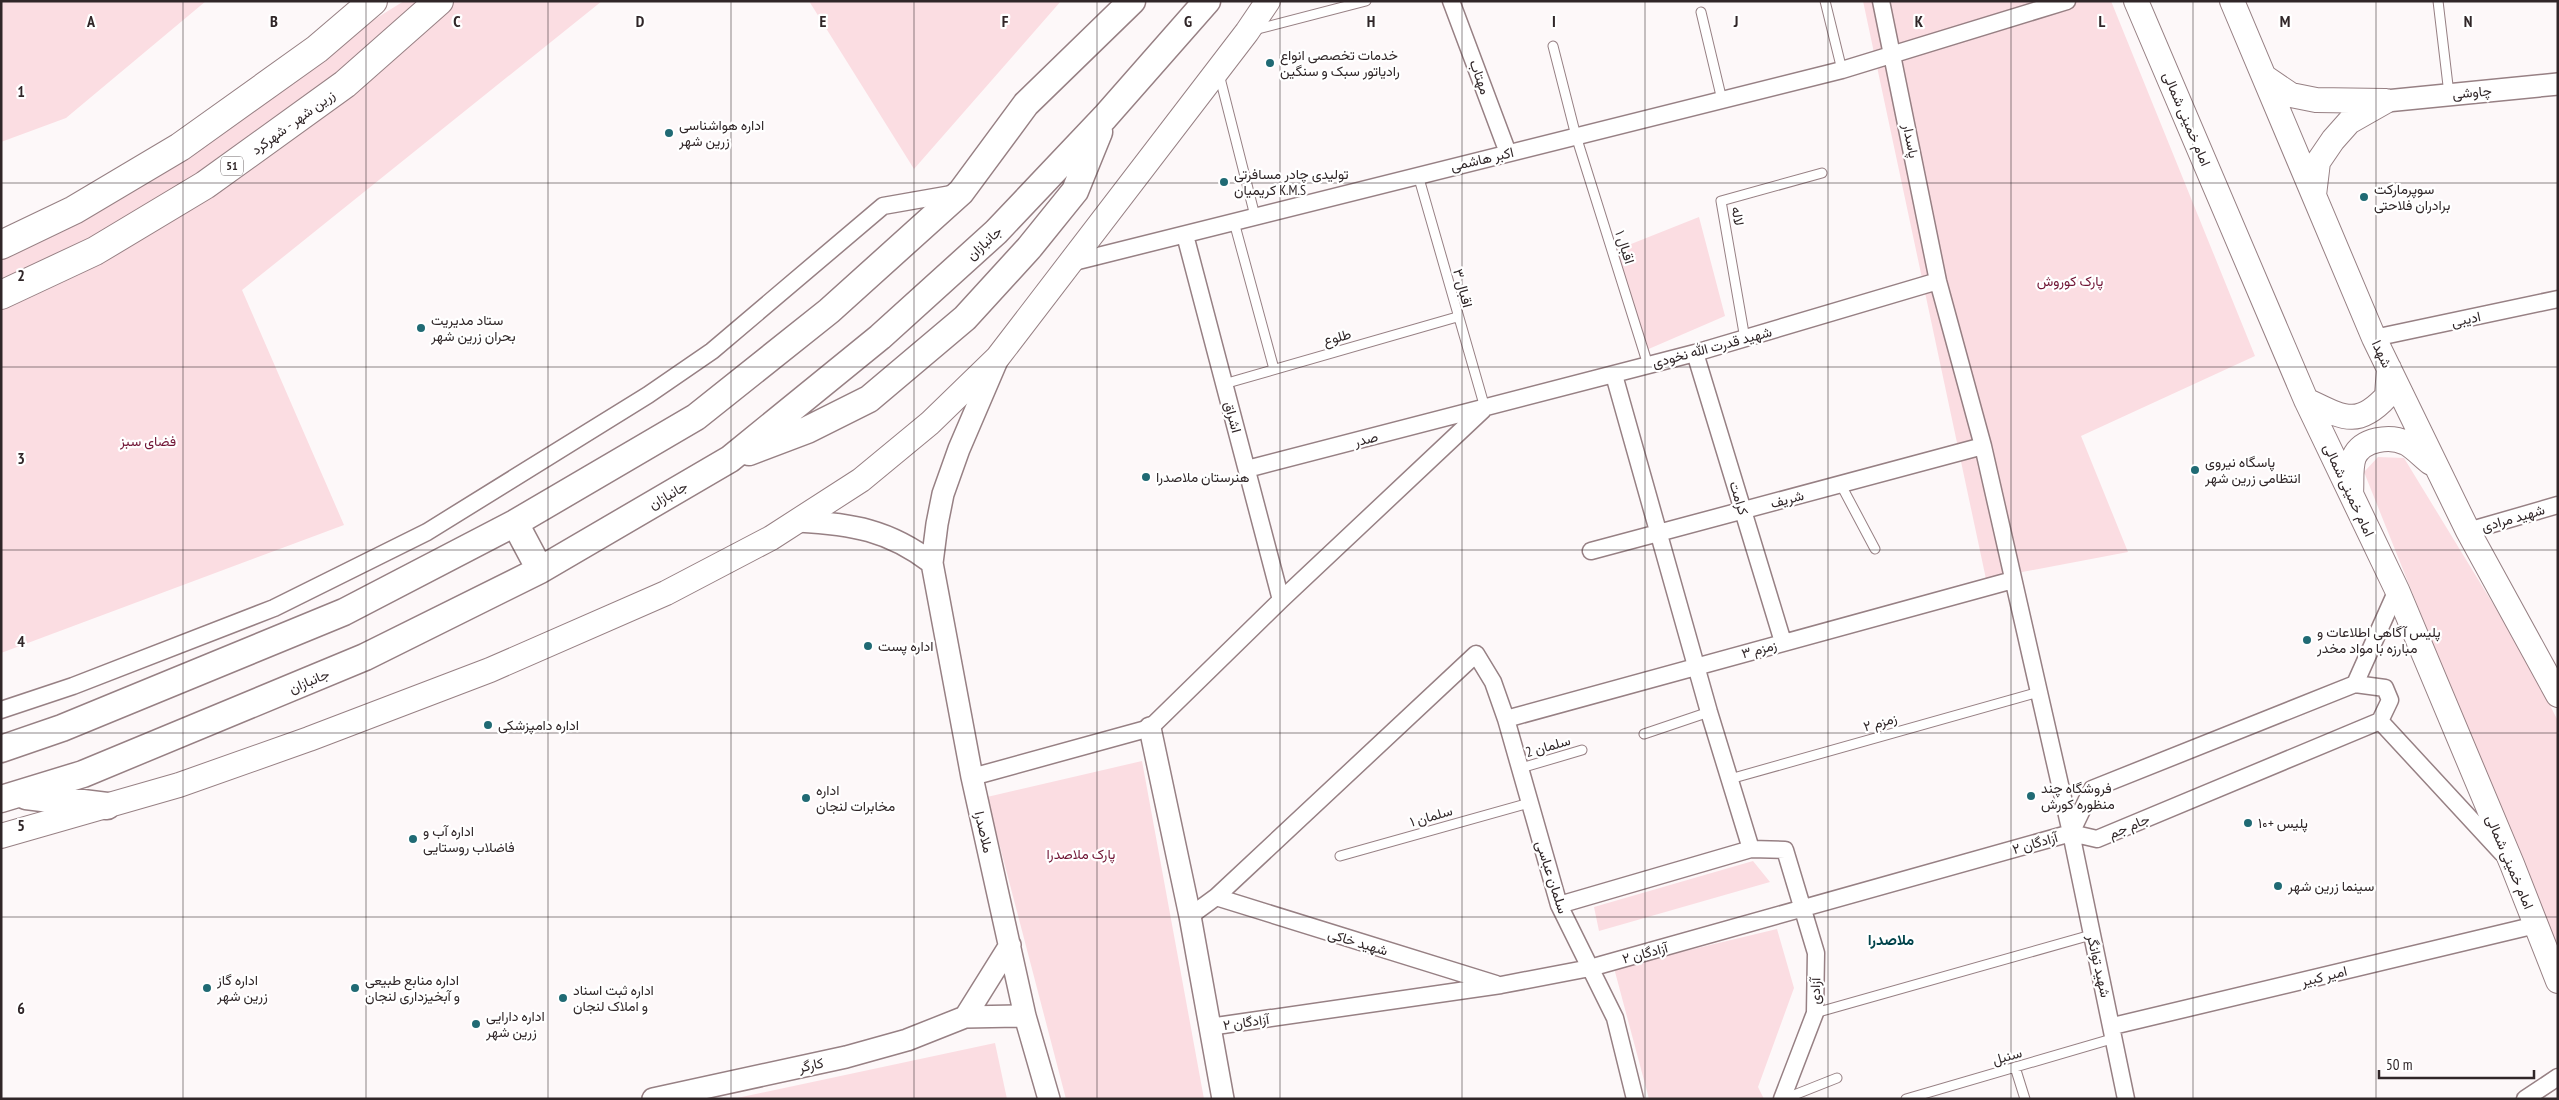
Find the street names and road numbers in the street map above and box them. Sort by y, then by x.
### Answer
street label: مهتاب [1465,57,1495,97]
street label: امام خمینی شمالی [2159,69,2215,169]
street label: چاوشی [2452,81,2492,104]
street label: زرین شهر - شهرکرد [248,86,338,158]
street label: پاسدار [1898,121,1923,160]
street label: اکبر هاشمی [1449,143,1515,175]
road number: 51 [221,157,243,176]
street label: لاله [1727,205,1749,227]
street label: جانبازان [962,222,1006,264]
street label: اقبال ۱ [1610,228,1639,266]
street label: اقبال ۳ [1448,267,1477,310]
street label: ادیبی [2450,307,2482,331]
street label: شهید قدرت الله نخودی [1650,322,1774,372]
street label: طلوع [1321,324,1354,351]
street label: شهدا [2368,337,2396,371]
street label: اشراق [1220,399,1246,435]
street label: صدر [1351,427,1380,451]
street label: امام خمینی شمالی [2320,441,2378,539]
street label: جانبازان [645,477,691,513]
street label: کرامت [1725,479,1753,517]
street label: شریف [1768,486,1806,512]
street label: شهید مرادی [2479,500,2547,536]
street label: زمزم ۳ [1739,636,1779,662]
street label: جانبازان [286,664,332,698]
street label: زمزم ۲ [1861,709,1899,735]
street label: سلمان 2 [1523,731,1573,761]
street label: سلمان ۱ [1408,801,1454,831]
street label: ملاصدرا [970,809,998,855]
street label: جام جم [2106,809,2152,843]
street label: امام خمینی شمالی [2482,812,2538,912]
street label: آزادگان ۲ [2010,827,2062,858]
street label: سلمان عباسی [1532,838,1572,916]
street label: شهید خاکی [1326,924,1390,960]
street label: شهید توانگر [2083,932,2115,999]
street label: آزادگان ۲ [1620,938,1671,968]
street label: امیر کبیر [2298,962,2349,991]
street label: آزادی [1806,976,1824,1005]
street label: آزادگان ۲ [1222,1010,1272,1034]
street label: سنبل [1990,1043,2024,1069]
street label: کارگر [796,1054,825,1077]

